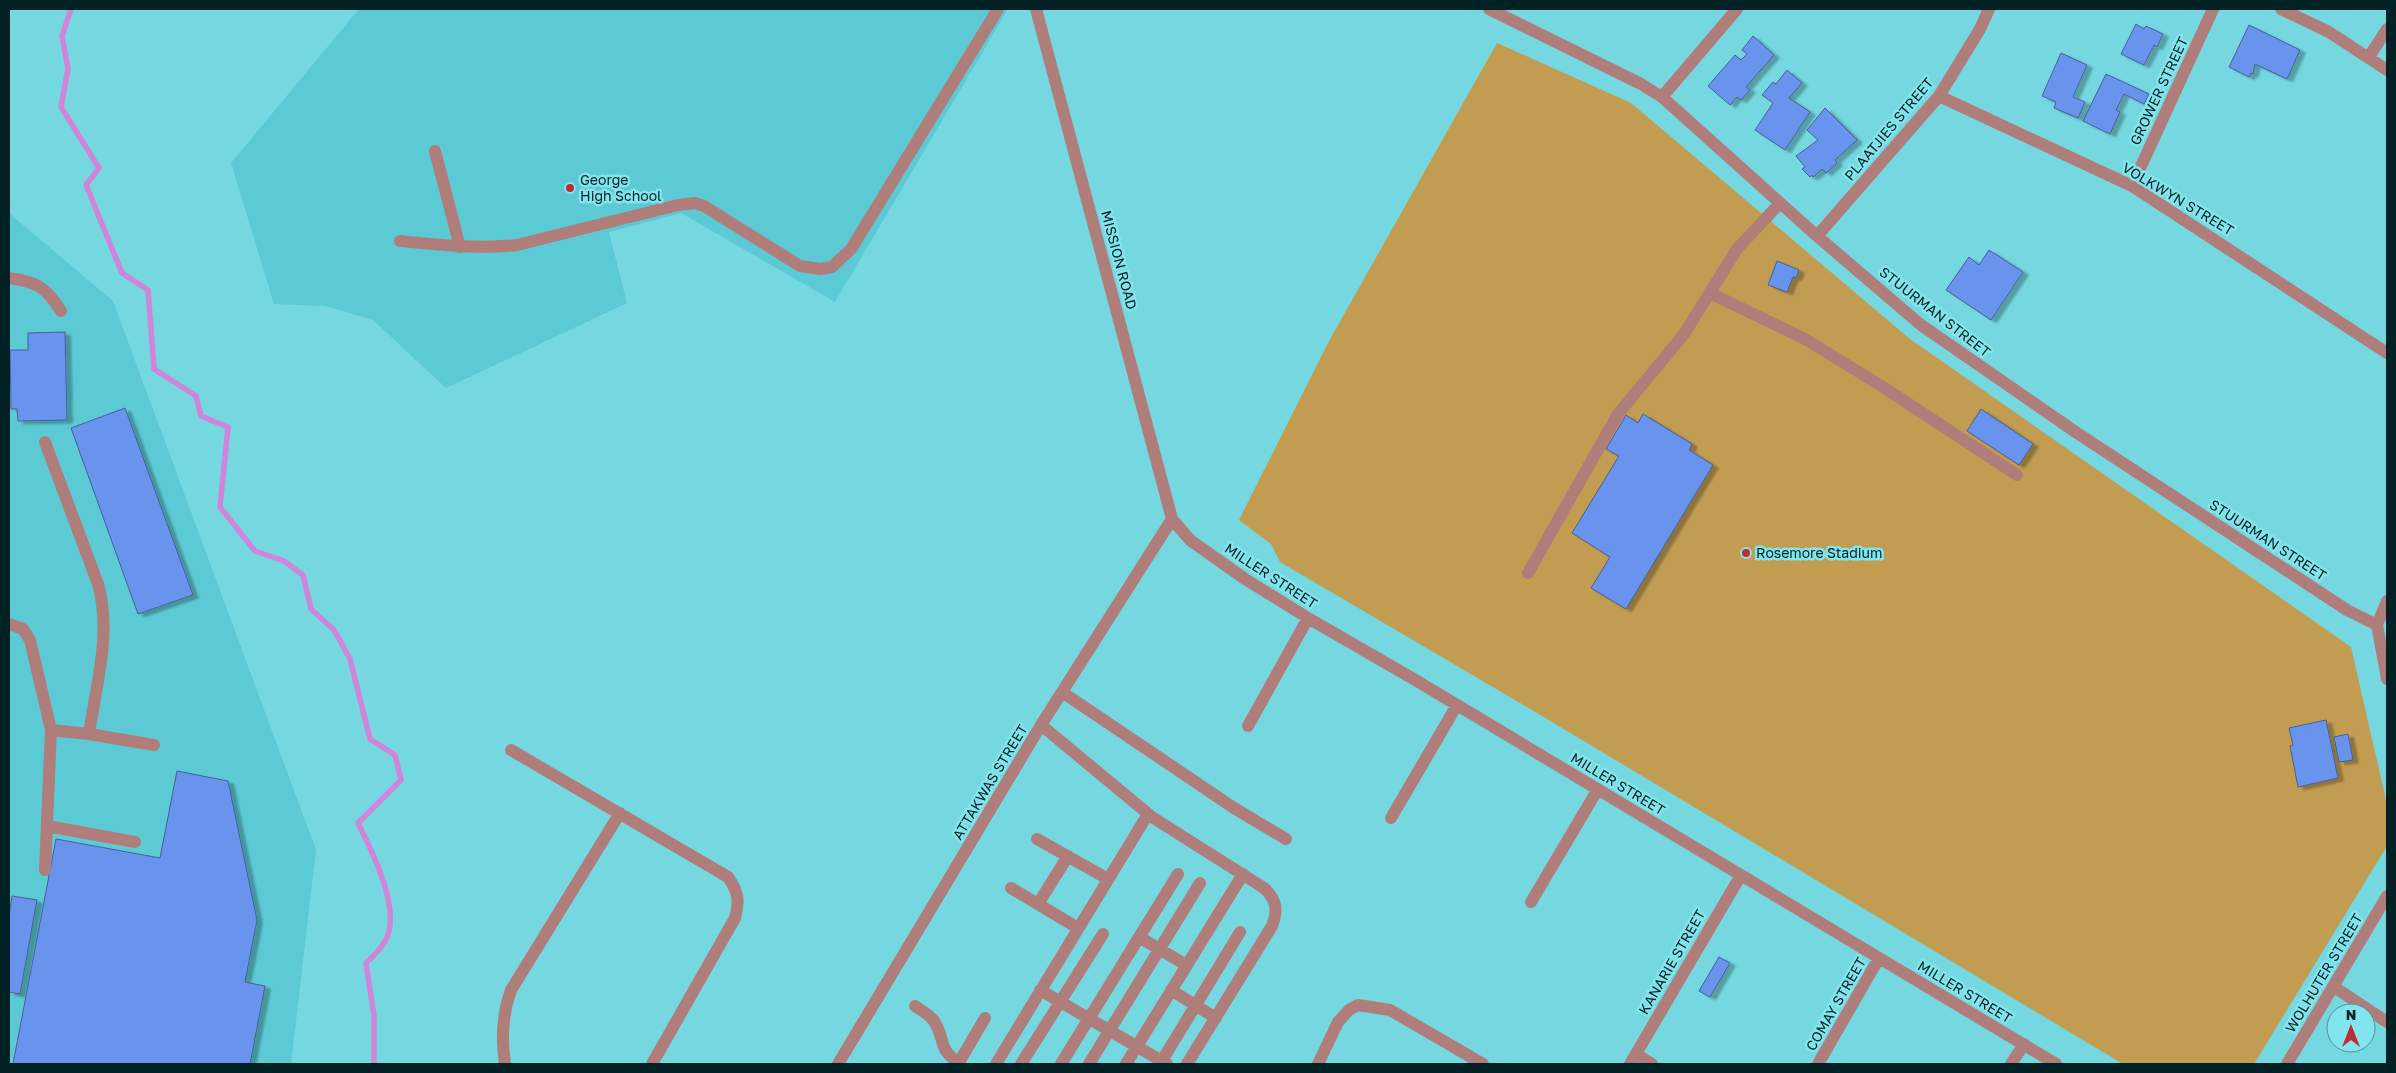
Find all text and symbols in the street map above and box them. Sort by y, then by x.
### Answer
street label: GROWER STREET [2126,34,2191,148]
street label: PLAATJIES STREET [1841,74,1937,184]
street label: VOLKWYN STREET [2119,159,2237,239]
place label: George High School [580,171,662,204]
marker: George High School [564,182,576,194]
street label: MISSION ROAD [1098,208,1141,311]
street label: STUURMAN STREET [1877,263,1994,360]
street label: STUURMAN STREET [2207,495,2330,584]
street label: MILLER STREET [1222,539,1321,612]
place label: Rosemore Stadium [1756,544,1882,561]
marker: Rosemore Stadium [1740,547,1752,559]
street label: ATTAKWAS STREET [948,721,1031,842]
street label: MILLER STREET [1568,749,1669,819]
street label: KANARIE STREET [1635,906,1709,1017]
street label: WOLHUTER STREET [2281,910,2366,1035]
street label: COMAY STREET [1802,954,1869,1054]
street label: MILLER STREET [1915,957,2016,1027]
north arrow [2326,1003,2376,1053]
text: N [2346,1006,2356,1023]

